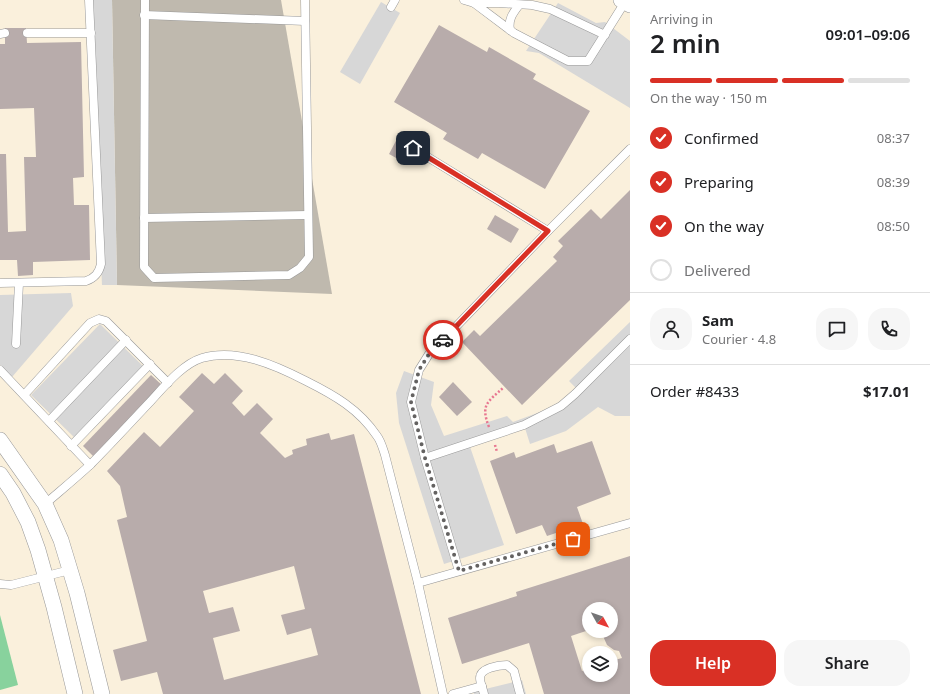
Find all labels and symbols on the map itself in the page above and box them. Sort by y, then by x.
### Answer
pin [396,131,430,165]
courier [423,320,463,360]
pin [556,522,590,556]
north arrow [582,602,618,638]

